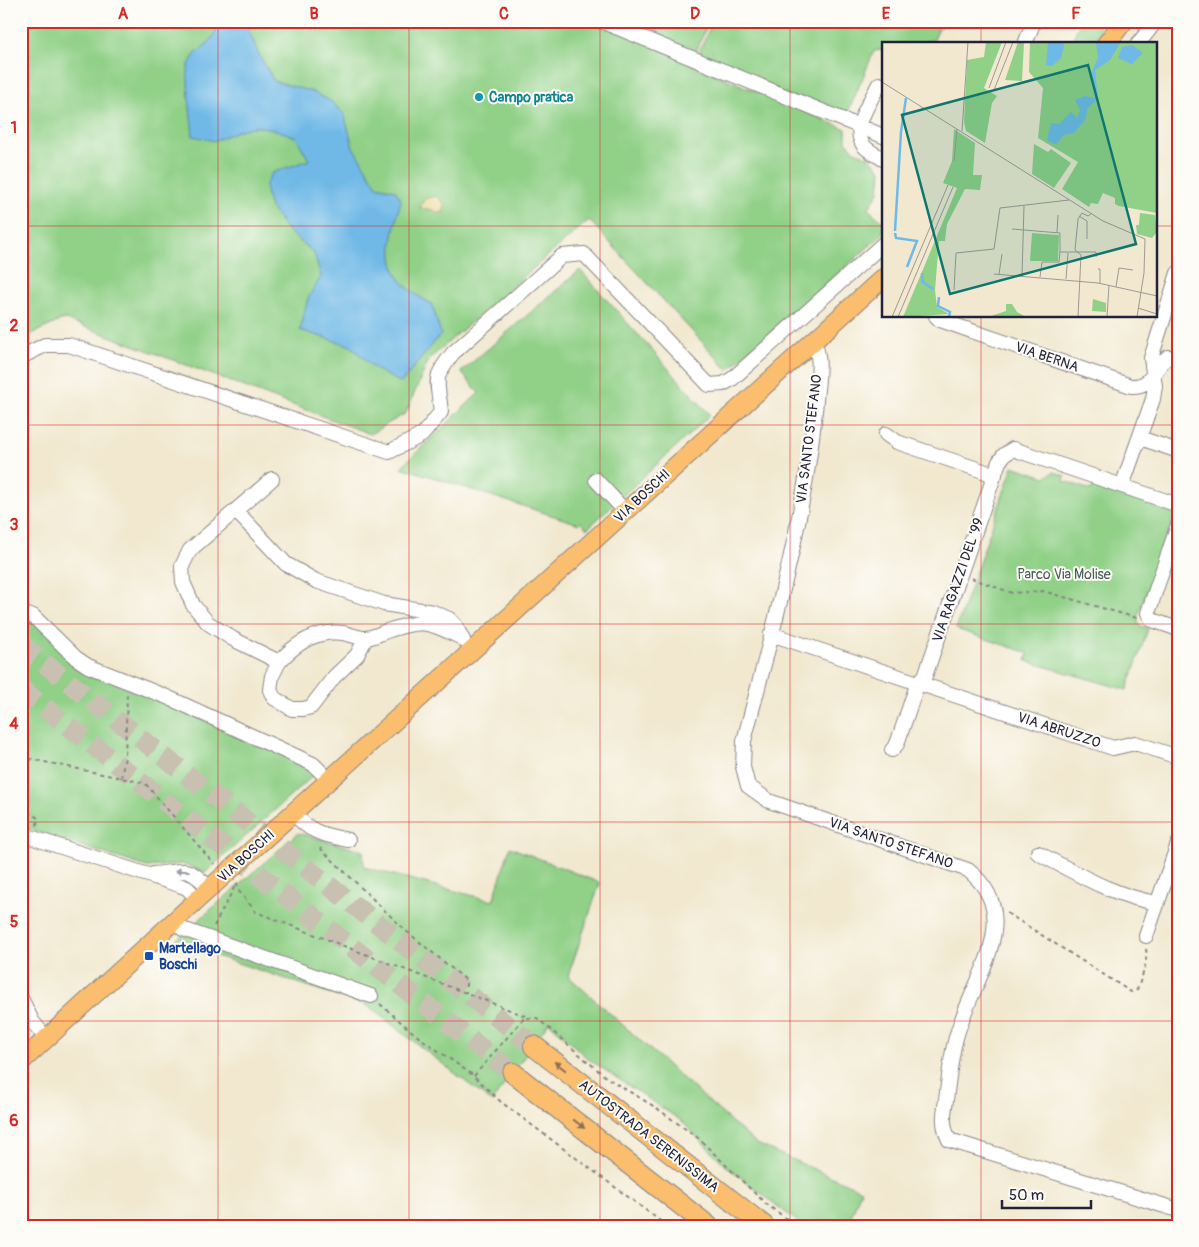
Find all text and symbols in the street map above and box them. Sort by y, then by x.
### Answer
text: A [118,4,129,24]
text: B [309,4,319,24]
text: C [499,4,509,24]
text: D [690,4,700,24]
text: E [882,4,891,24]
text: F [1071,4,1081,24]
inset map [882,42,1156,318]
place label: Campo pratica [489,89,574,106]
marker: Campo pratica [473,91,485,103]
text: 1 [11,118,17,138]
text: 2 [10,316,19,336]
street label: VIA BERNA [1013,338,1081,376]
street label: VIA SANTO STEFANO [793,373,825,505]
street label: VIA BOSCHI [610,466,674,526]
text: 3 [10,515,19,535]
street label: VIA RAGAZZI DEL '99 [929,516,987,644]
park label: Parco Via Molise [1017,566,1111,583]
street label: VIA ABRUZZO [1015,709,1103,751]
text: 4 [9,714,19,734]
street label: VIA SANTO STEFANO [827,814,955,872]
street label: VIA BOSCHI [214,826,278,886]
one-way arrow [173,867,189,875]
text: 5 [10,912,19,932]
place label: Martellago Boschi [159,940,221,973]
marker: Martellago Boschi [143,950,155,962]
one-way arrow [554,1061,567,1072]
street label: AUTOSTRADA SERENISSIMA [576,1076,722,1196]
text: 6 [9,1111,19,1131]
one-way arrow [572,1119,585,1130]
scale bar [1002,1177,1090,1209]
text: 50 m [1009,1186,1044,1205]

